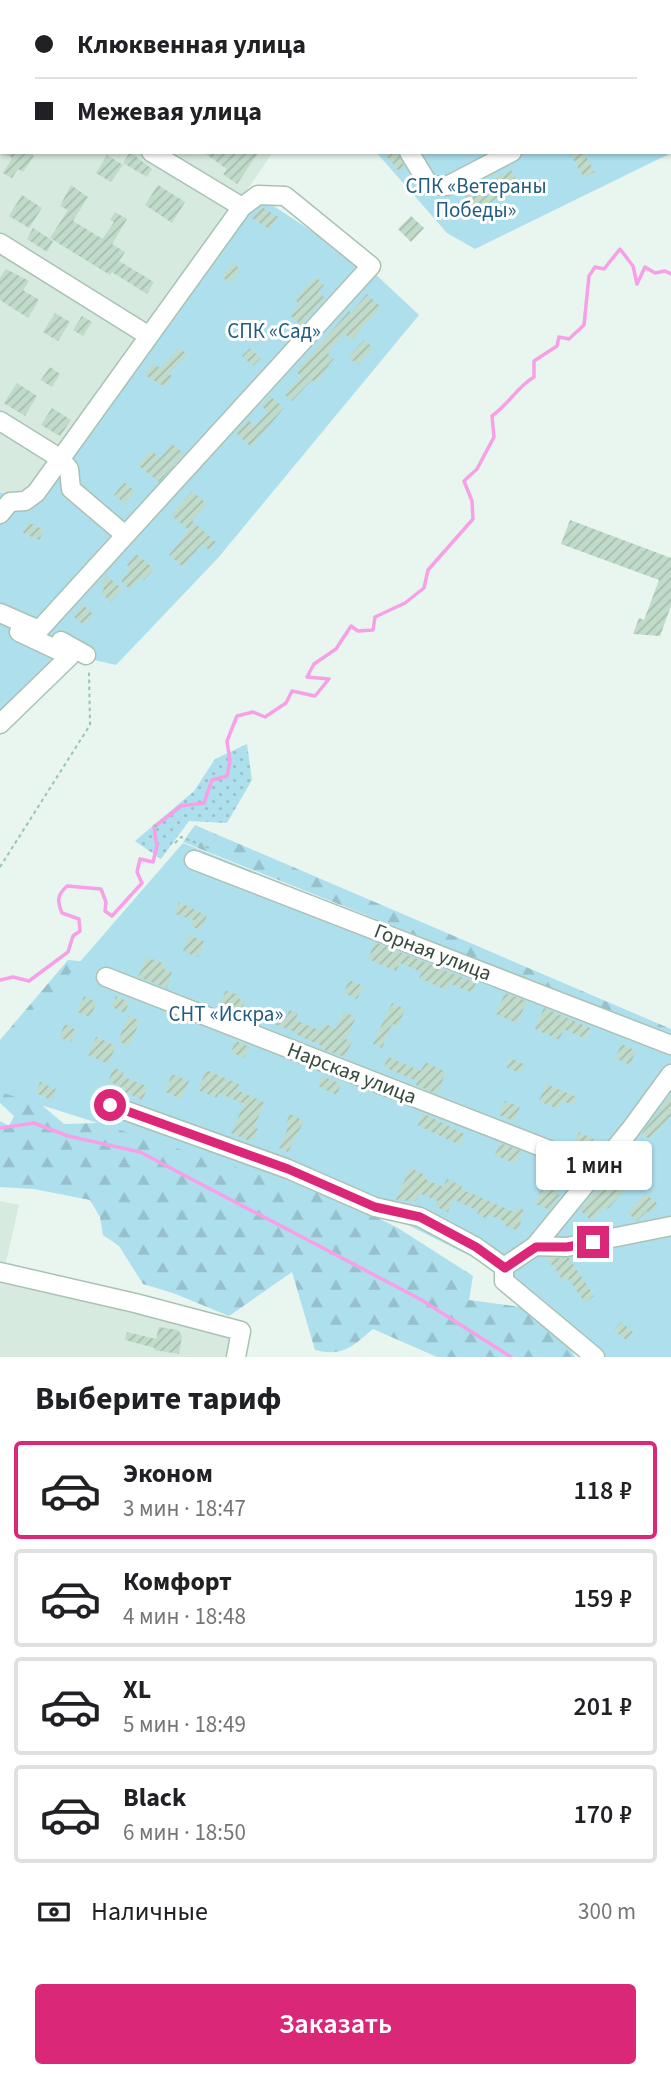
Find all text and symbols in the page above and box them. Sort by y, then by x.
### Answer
text: Клюквенная улица [77,26,306,63]
text: Межевая улица [77,93,262,130]
park label: СПК «Ветераны Победы» [405,171,547,225]
park label: СПК «Сад» [227,316,321,346]
street label: Горная улица [370,916,496,988]
park label: СНТ «Искра» [169,999,283,1029]
street label: Нарская улица [283,1035,421,1111]
route start [94,1089,126,1121]
callout: 1 мин [535,1140,651,1190]
text: 1 мин [565,1149,623,1182]
route end [577,1226,609,1258]
text: Выберите тариф [35,1376,282,1422]
text: Эконом [123,1455,213,1492]
icon: car [39,1459,102,1522]
text: 118 ₽ [573,1472,632,1509]
text: 3 мин · 18:47 [123,1492,246,1525]
text: Комфорт [123,1563,232,1600]
icon: car [39,1567,102,1630]
text: 159 ₽ [573,1580,632,1617]
text: 4 мин · 18:48 [123,1600,246,1633]
text: XL [123,1671,151,1708]
icon: car [39,1675,102,1738]
text: 201 ₽ [573,1688,632,1725]
text: 5 мин · 18:49 [123,1708,246,1741]
text: Black [123,1779,186,1816]
icon: car [39,1783,102,1846]
text: 170 ₽ [573,1796,632,1833]
text: 6 мин · 18:50 [123,1816,246,1849]
icon: cash [35,1893,73,1931]
text: Наличные [91,1893,208,1930]
text: 300 m [578,1895,636,1928]
button: Заказать [35,1984,636,2064]

